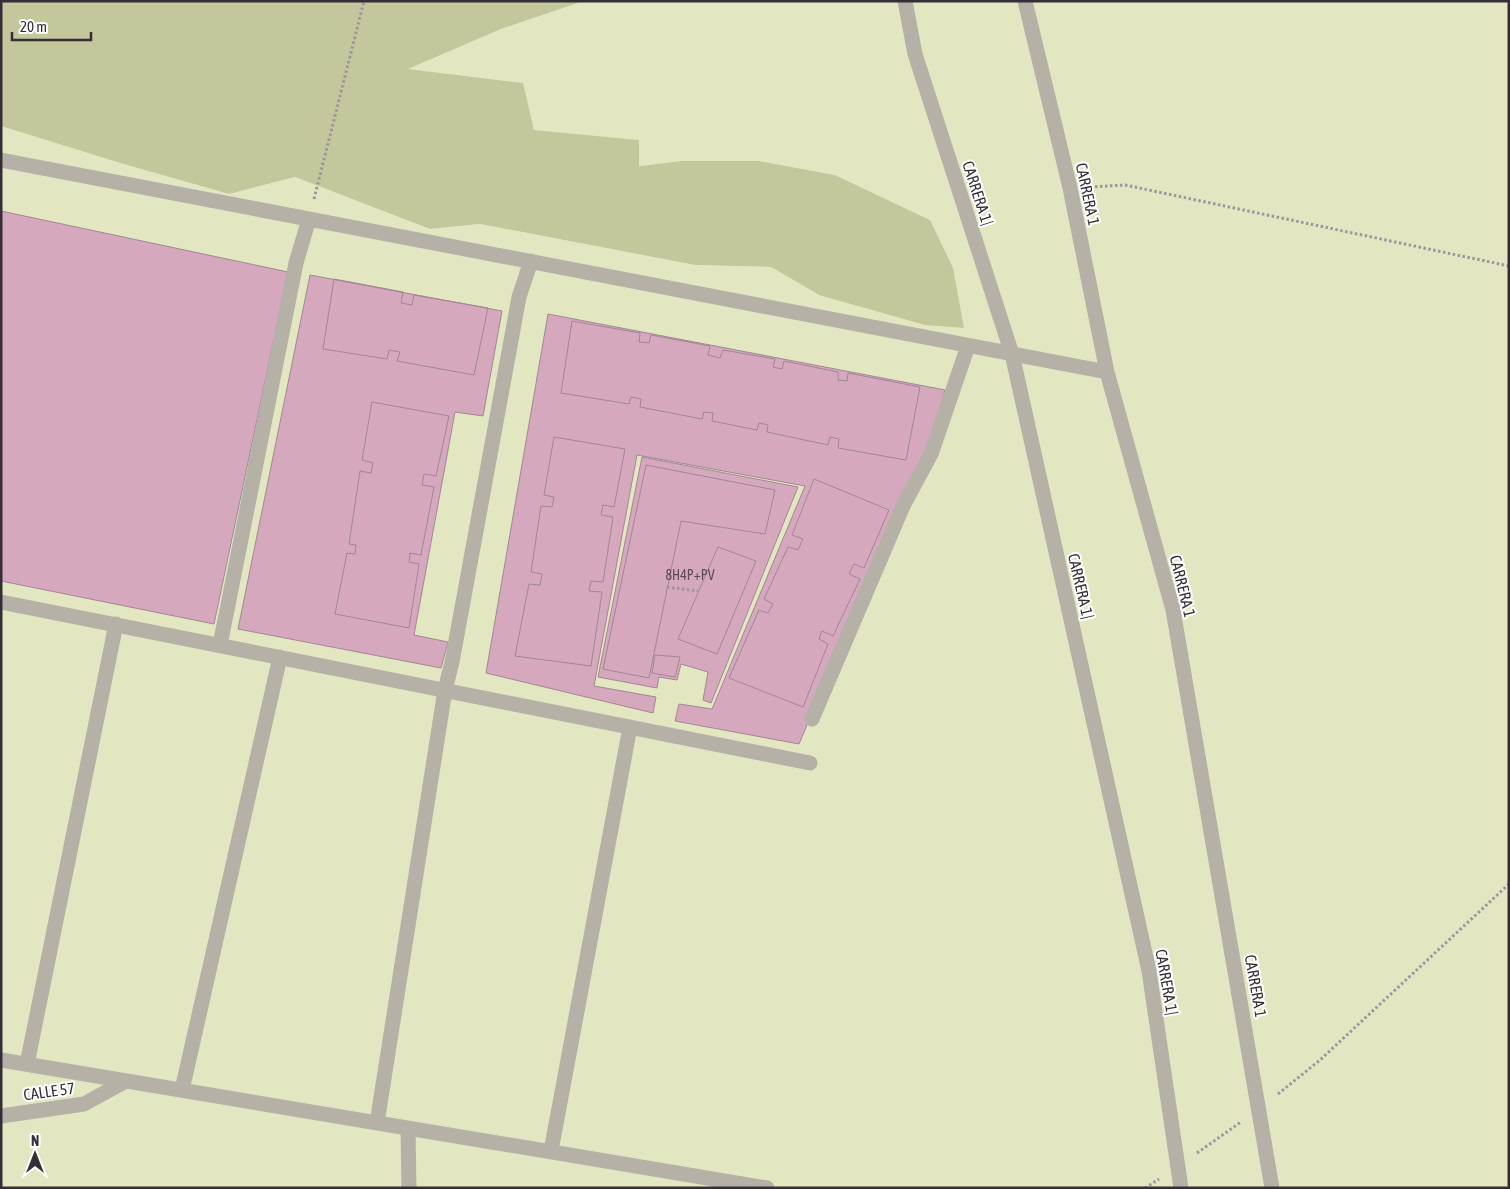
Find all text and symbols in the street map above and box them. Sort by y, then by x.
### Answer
scale bar [12,10,91,42]
text: 20 m [20,18,47,35]
street label: CARRERA 1| [959,159,997,227]
street label: CARRERA 1 [1073,161,1103,227]
street label: CARRERA 1| [1065,552,1097,620]
street label: CARRERA 1 [1167,553,1199,619]
house number: 8H4P+PV [665,567,715,583]
street label: CARRERA 1| [1152,948,1182,1016]
street label: CARRERA 1 [1242,953,1270,1019]
street label: CALLE 57 [22,1079,76,1103]
north arrow [10,1129,60,1179]
text: N [31,1133,39,1149]

